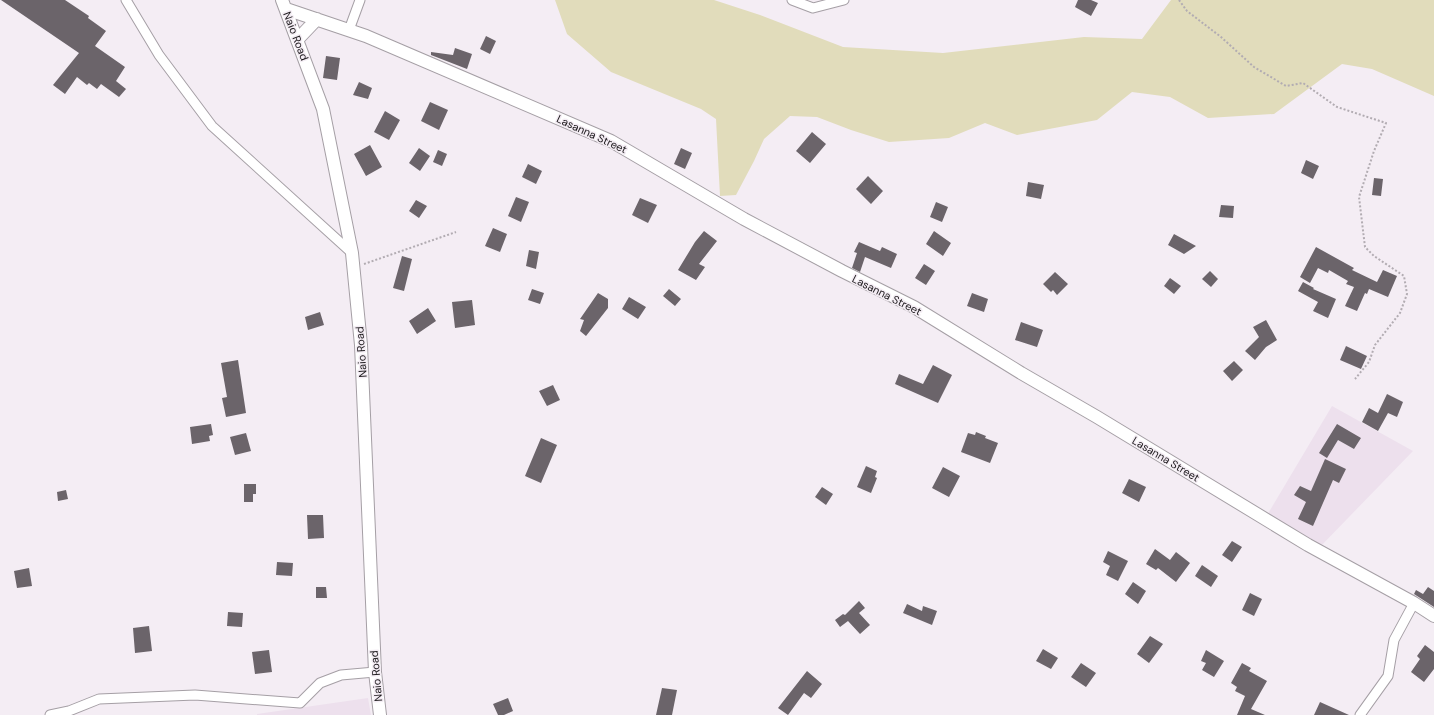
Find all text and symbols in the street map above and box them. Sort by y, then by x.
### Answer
street label: Naio Road [280,10,312,63]
street label: Lasanna Street [555,112,629,156]
street label: Lasanna Street [850,272,924,318]
street label: Naio Road [352,326,370,378]
street label: Lasanna Street [1130,433,1202,485]
street label: Naio Road [367,650,385,702]

